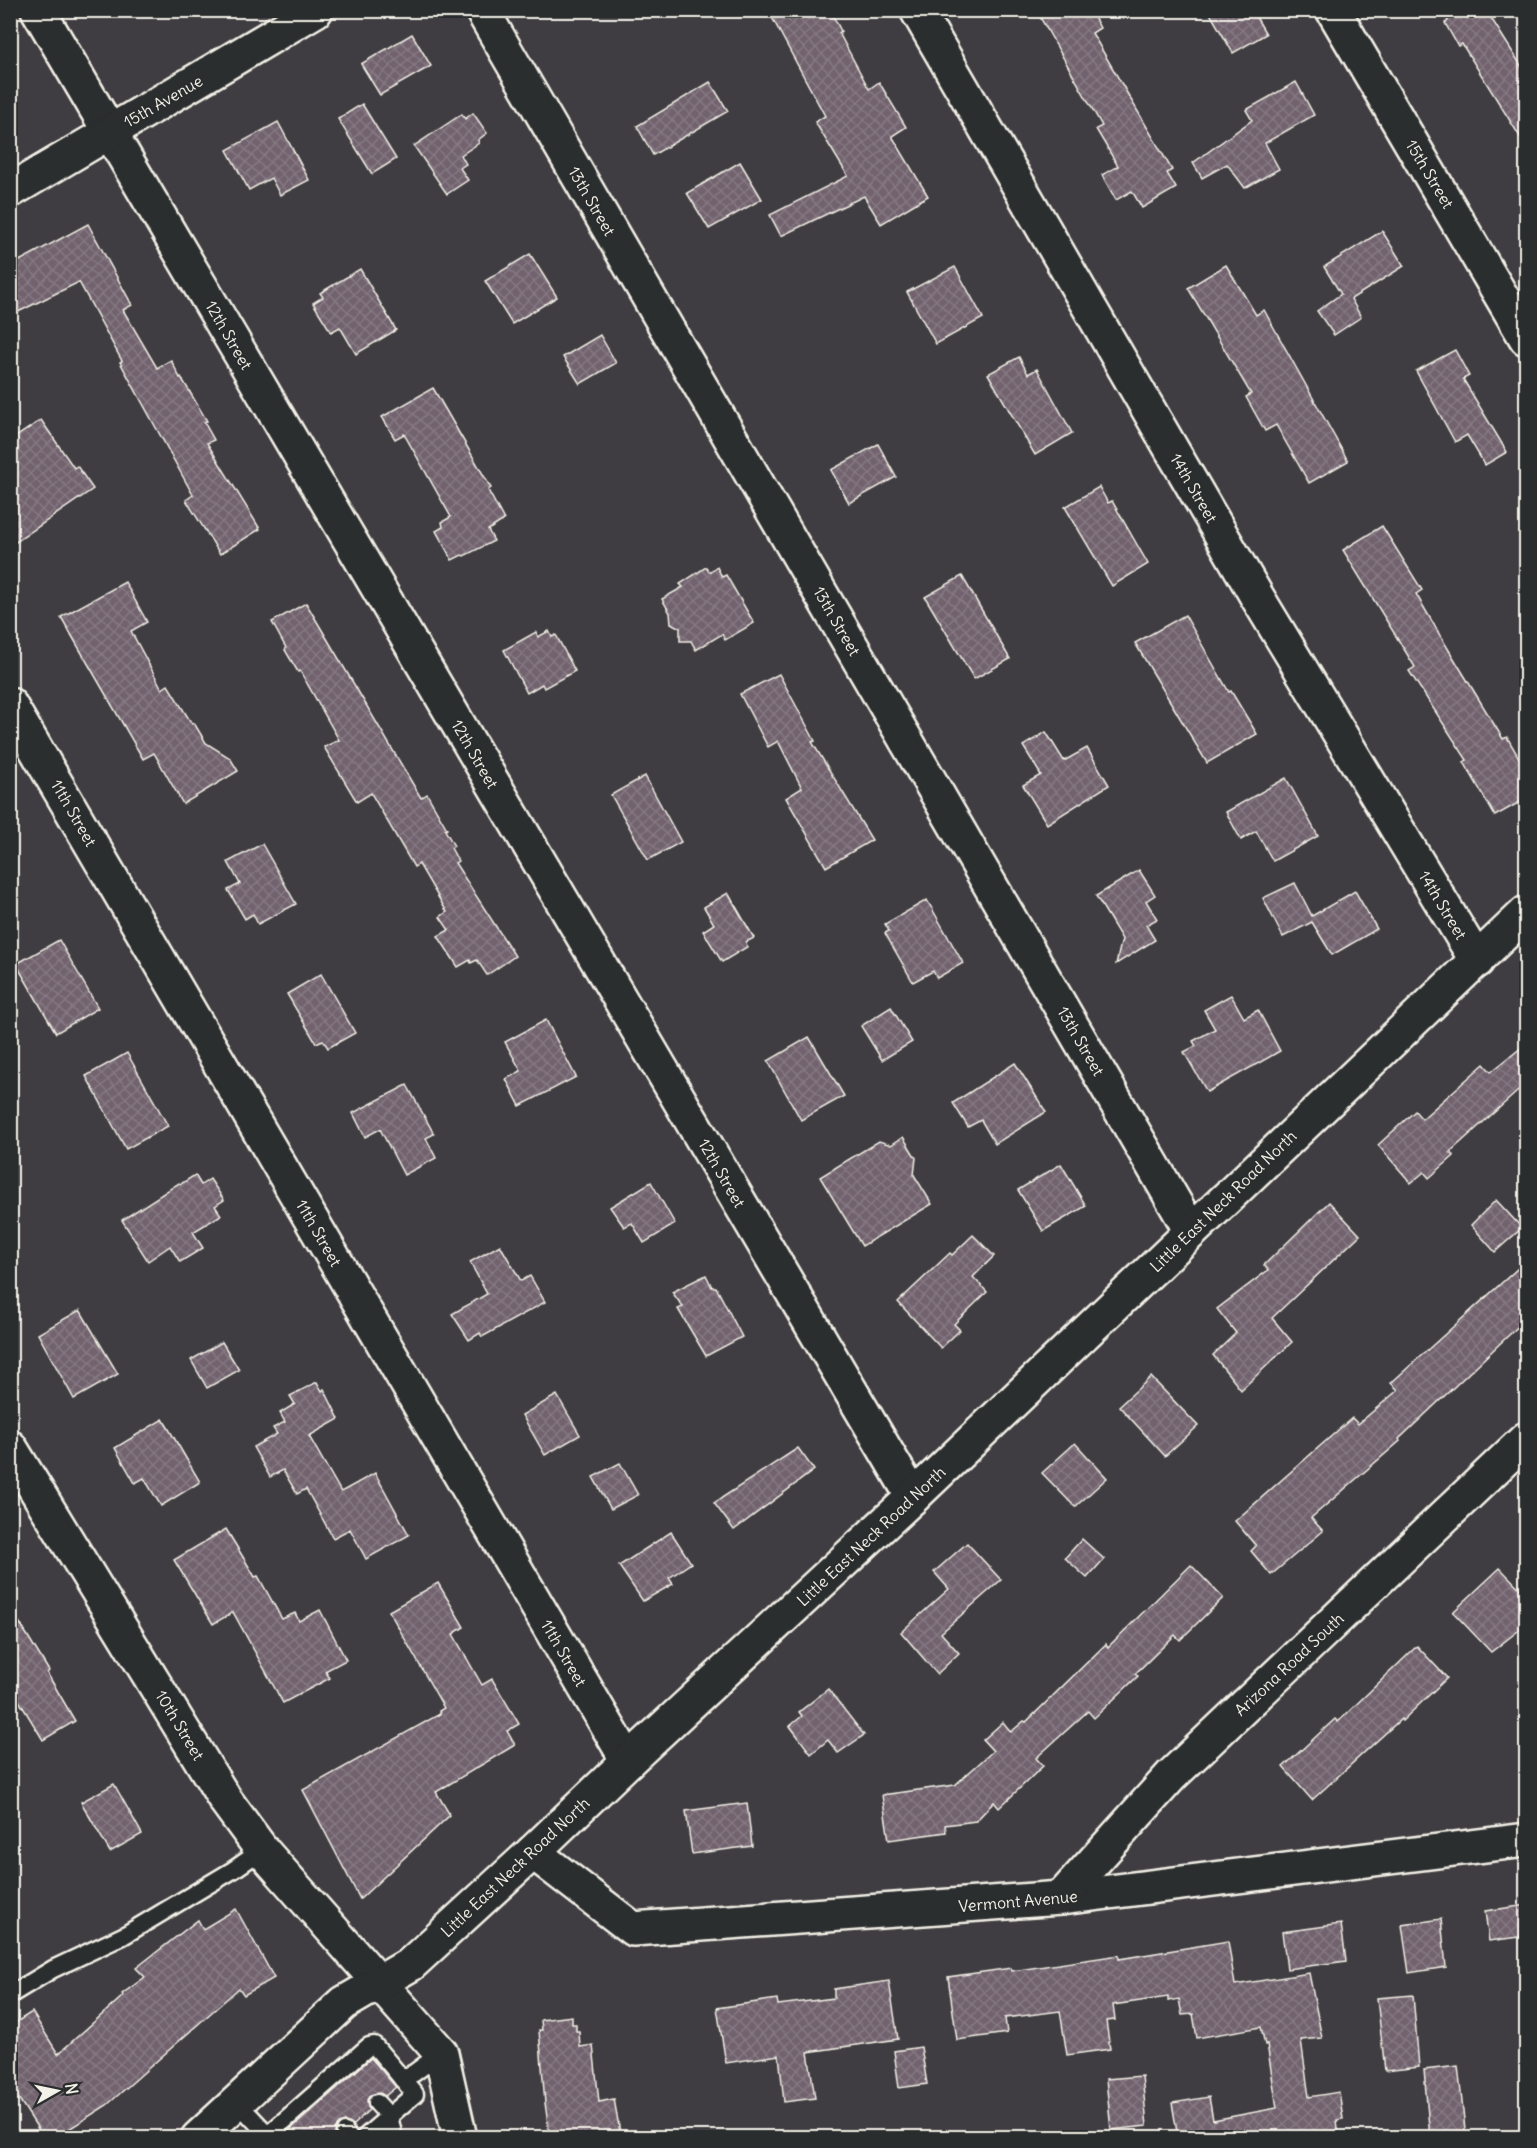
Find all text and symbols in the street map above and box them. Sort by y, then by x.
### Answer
street label: 15th Avenue [120,70,206,132]
street label: 15th Street [1402,136,1459,213]
street label: 13th Street [564,163,620,240]
street label: 12th Street [201,297,257,374]
street label: 14th Street [1166,450,1222,527]
street label: 13th Street [809,583,865,660]
street label: 12th Street [447,716,503,793]
street label: 11th Street [47,776,101,850]
street label: 14th Street [1415,867,1472,944]
street label: 13th Street [1053,1003,1109,1080]
street label: Little East Neck Road North [1146,1126,1300,1276]
street label: 12th Street [694,1135,750,1212]
street label: 11th Street [292,1196,346,1270]
street label: Little East Neck Road North [793,1462,949,1610]
street label: Arizona Road South [1230,1608,1348,1720]
street label: 11th Street [537,1616,591,1690]
street label: 10th Street [151,1686,209,1764]
street label: Little East Neck Road North [437,1793,593,1941]
street label: Vermont Avenue [958,1886,1078,1916]
north arrow [27,2061,87,2121]
text: N [61,2082,83,2096]

